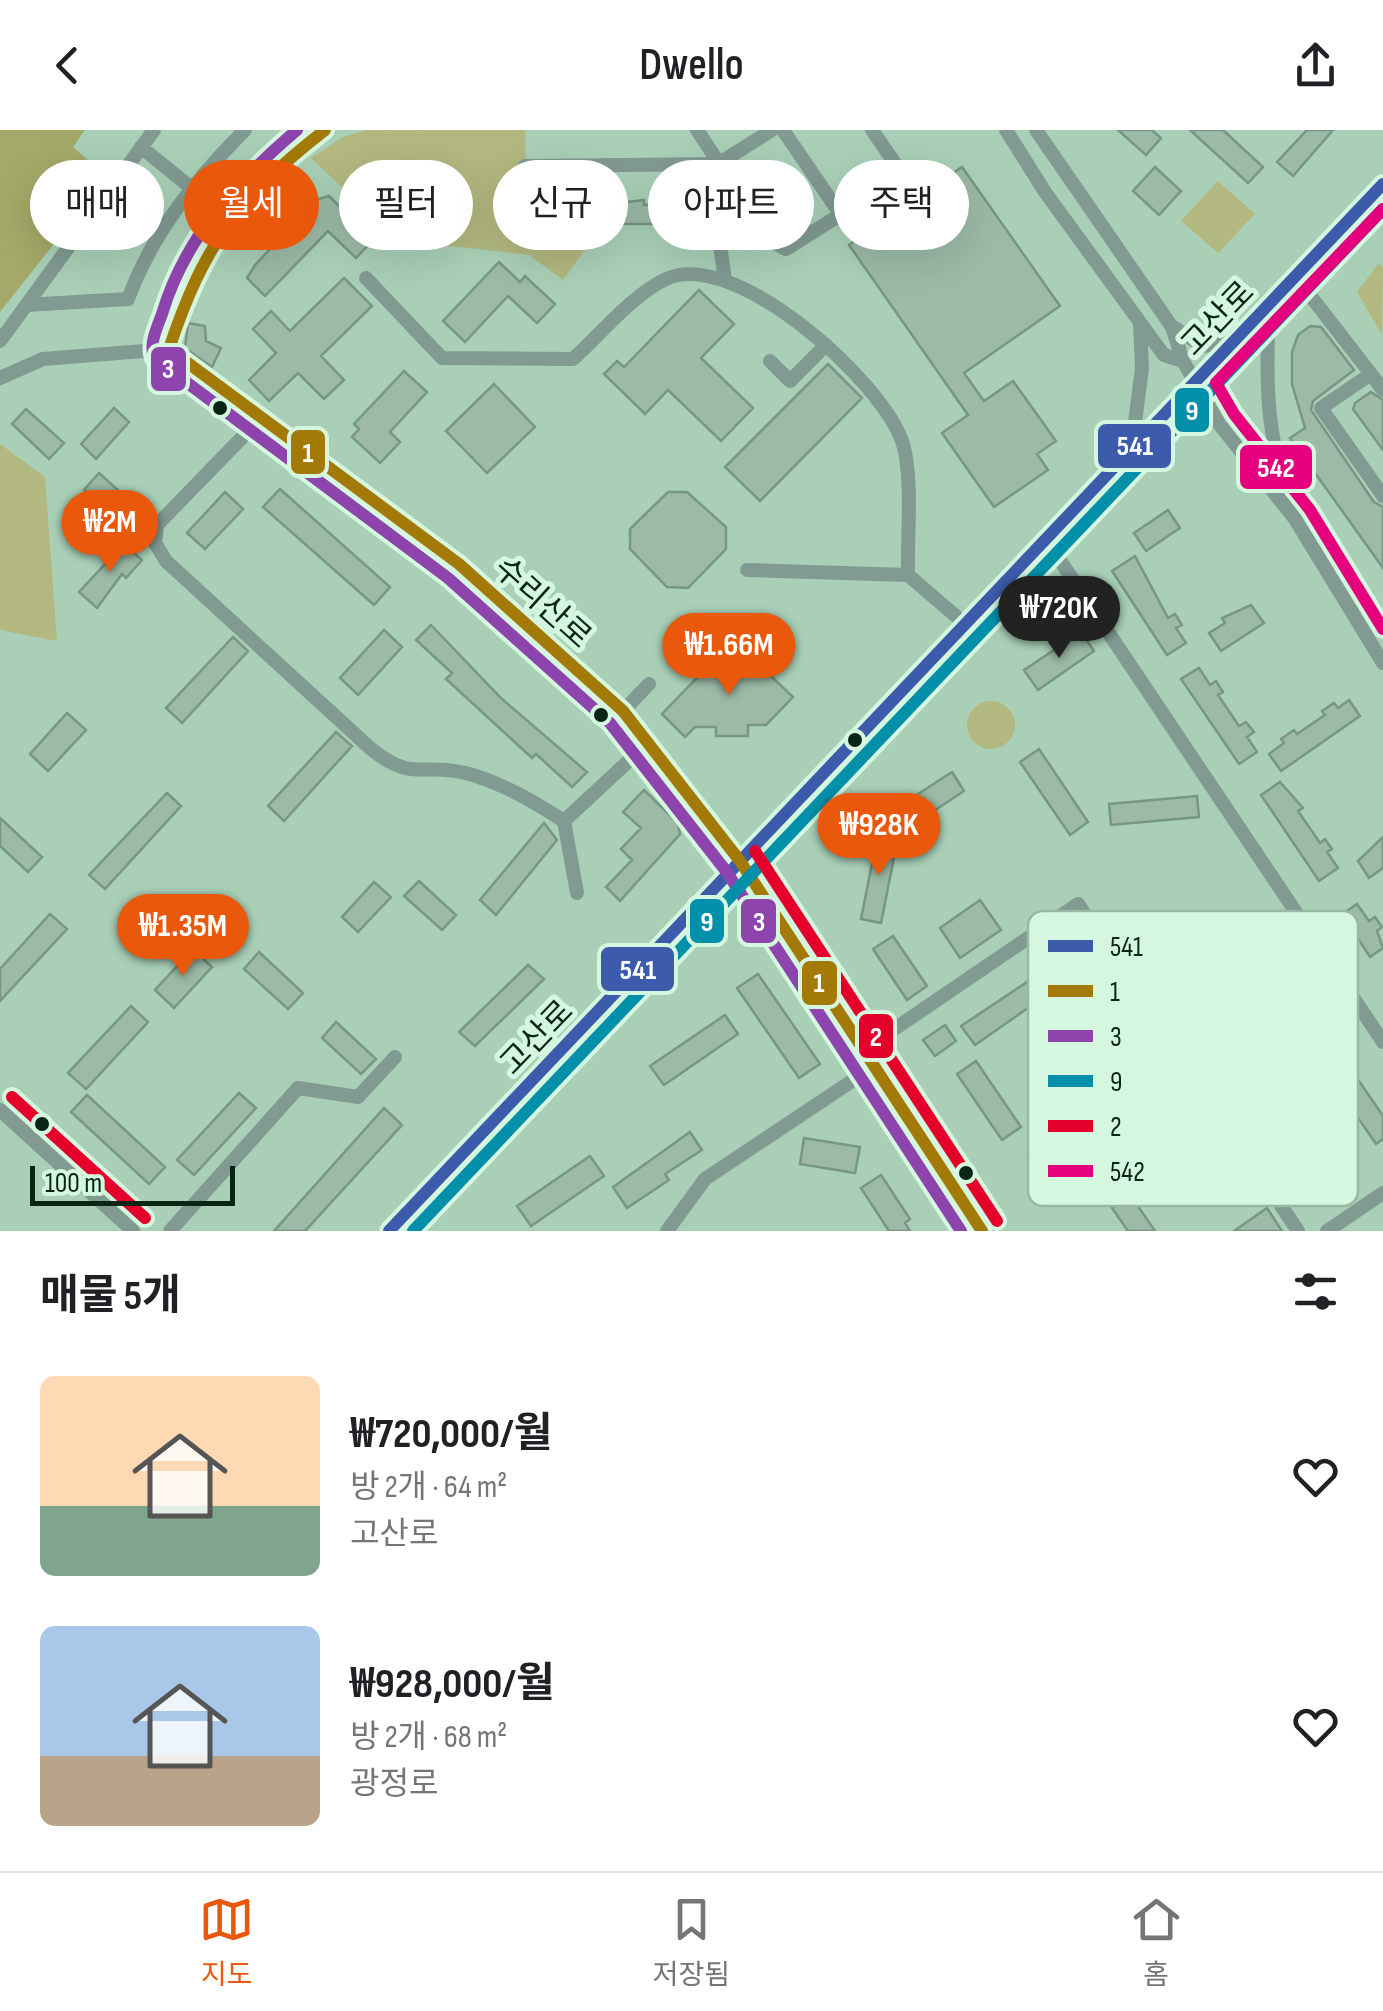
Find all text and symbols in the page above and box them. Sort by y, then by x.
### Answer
icon: back [40,38,95,93]
text: Dwello [639,38,744,93]
icon: share [1288,38,1343,93]
chip: 매매 [30,160,164,250]
chip: 월세 [184,160,319,250]
chip: 필터 [339,160,473,250]
chip: 신규 [493,160,628,250]
chip: 아파트 [648,160,814,250]
chip: 주택 [834,160,969,250]
street label: 고산로 [1173,274,1263,364]
line badge: 3 [149,345,188,393]
text: 3 [162,353,174,386]
line badge: 9 [1173,386,1211,434]
text: 9 [1185,395,1199,428]
unlabelled marker [210,398,230,418]
line badge: 541 [1096,422,1173,470]
line badge: 1 [289,428,327,476]
text: 541 [1117,430,1153,463]
text: 1 [303,437,314,470]
line badge: 542 [1238,443,1314,491]
text: 542 [1257,452,1295,485]
pin: ₩2M [62,490,158,575]
text: ₩2M [83,503,137,542]
street label: 수리산로 [485,549,599,657]
pin: ₩720K [989,576,1129,661]
text: ₩720K [1020,589,1098,628]
pin: ₩1.66M [648,613,810,698]
text: ₩1.66M [684,626,774,665]
unlabelled marker [591,705,611,725]
unlabelled marker [845,730,865,750]
pin: ₩928K [809,793,949,878]
text: ₩928K [840,806,918,845]
pin: ₩1.35M [102,894,264,979]
line badge: 9 [688,897,726,945]
line badge: 3 [739,897,778,945]
text: 9 [700,906,714,939]
text: 3 [753,906,765,939]
text: ₩1.35M [139,907,227,946]
legend [1028,911,1358,1206]
text: 541 [1110,931,1143,964]
line badge: 541 [599,945,676,993]
text: 541 [620,954,656,987]
line badge: 1 [800,959,839,1007]
text: 1 [814,967,825,1000]
text: 1 [1110,976,1120,1009]
street label: 고산로 [492,993,582,1083]
line badge: 2 [857,1012,895,1060]
text: 2 [870,1021,882,1054]
text: 3 [1110,1021,1122,1054]
text: 9 [1110,1066,1122,1099]
text: 2 [1110,1111,1122,1144]
unlabelled marker [32,1114,52,1134]
text: 542 [1110,1156,1145,1189]
scale bar [30,1161,235,1206]
unlabelled marker [956,1163,976,1183]
text: 100 m [45,1167,102,1200]
icon: filters [1288,1264,1343,1319]
text: 매물 5개 [40,1271,181,1322]
text: ₩720,000/월 [350,1409,552,1460]
icon: home [120,1416,240,1536]
icon: heart [1288,1449,1343,1504]
text: 방 2개 · 64 m² [350,1468,507,1507]
text: 고산로 [350,1515,438,1554]
text: ₩928,000/월 [350,1659,555,1710]
icon: home [120,1666,240,1786]
icon: heart [1288,1699,1343,1754]
text: 방 2개 · 68 m² [350,1718,507,1757]
text: 광정로 [350,1765,438,1804]
tab: 지도 [199,1892,254,1992]
tab: 저장됨 [653,1892,730,1992]
tab: 홈 [1129,1892,1184,1992]

